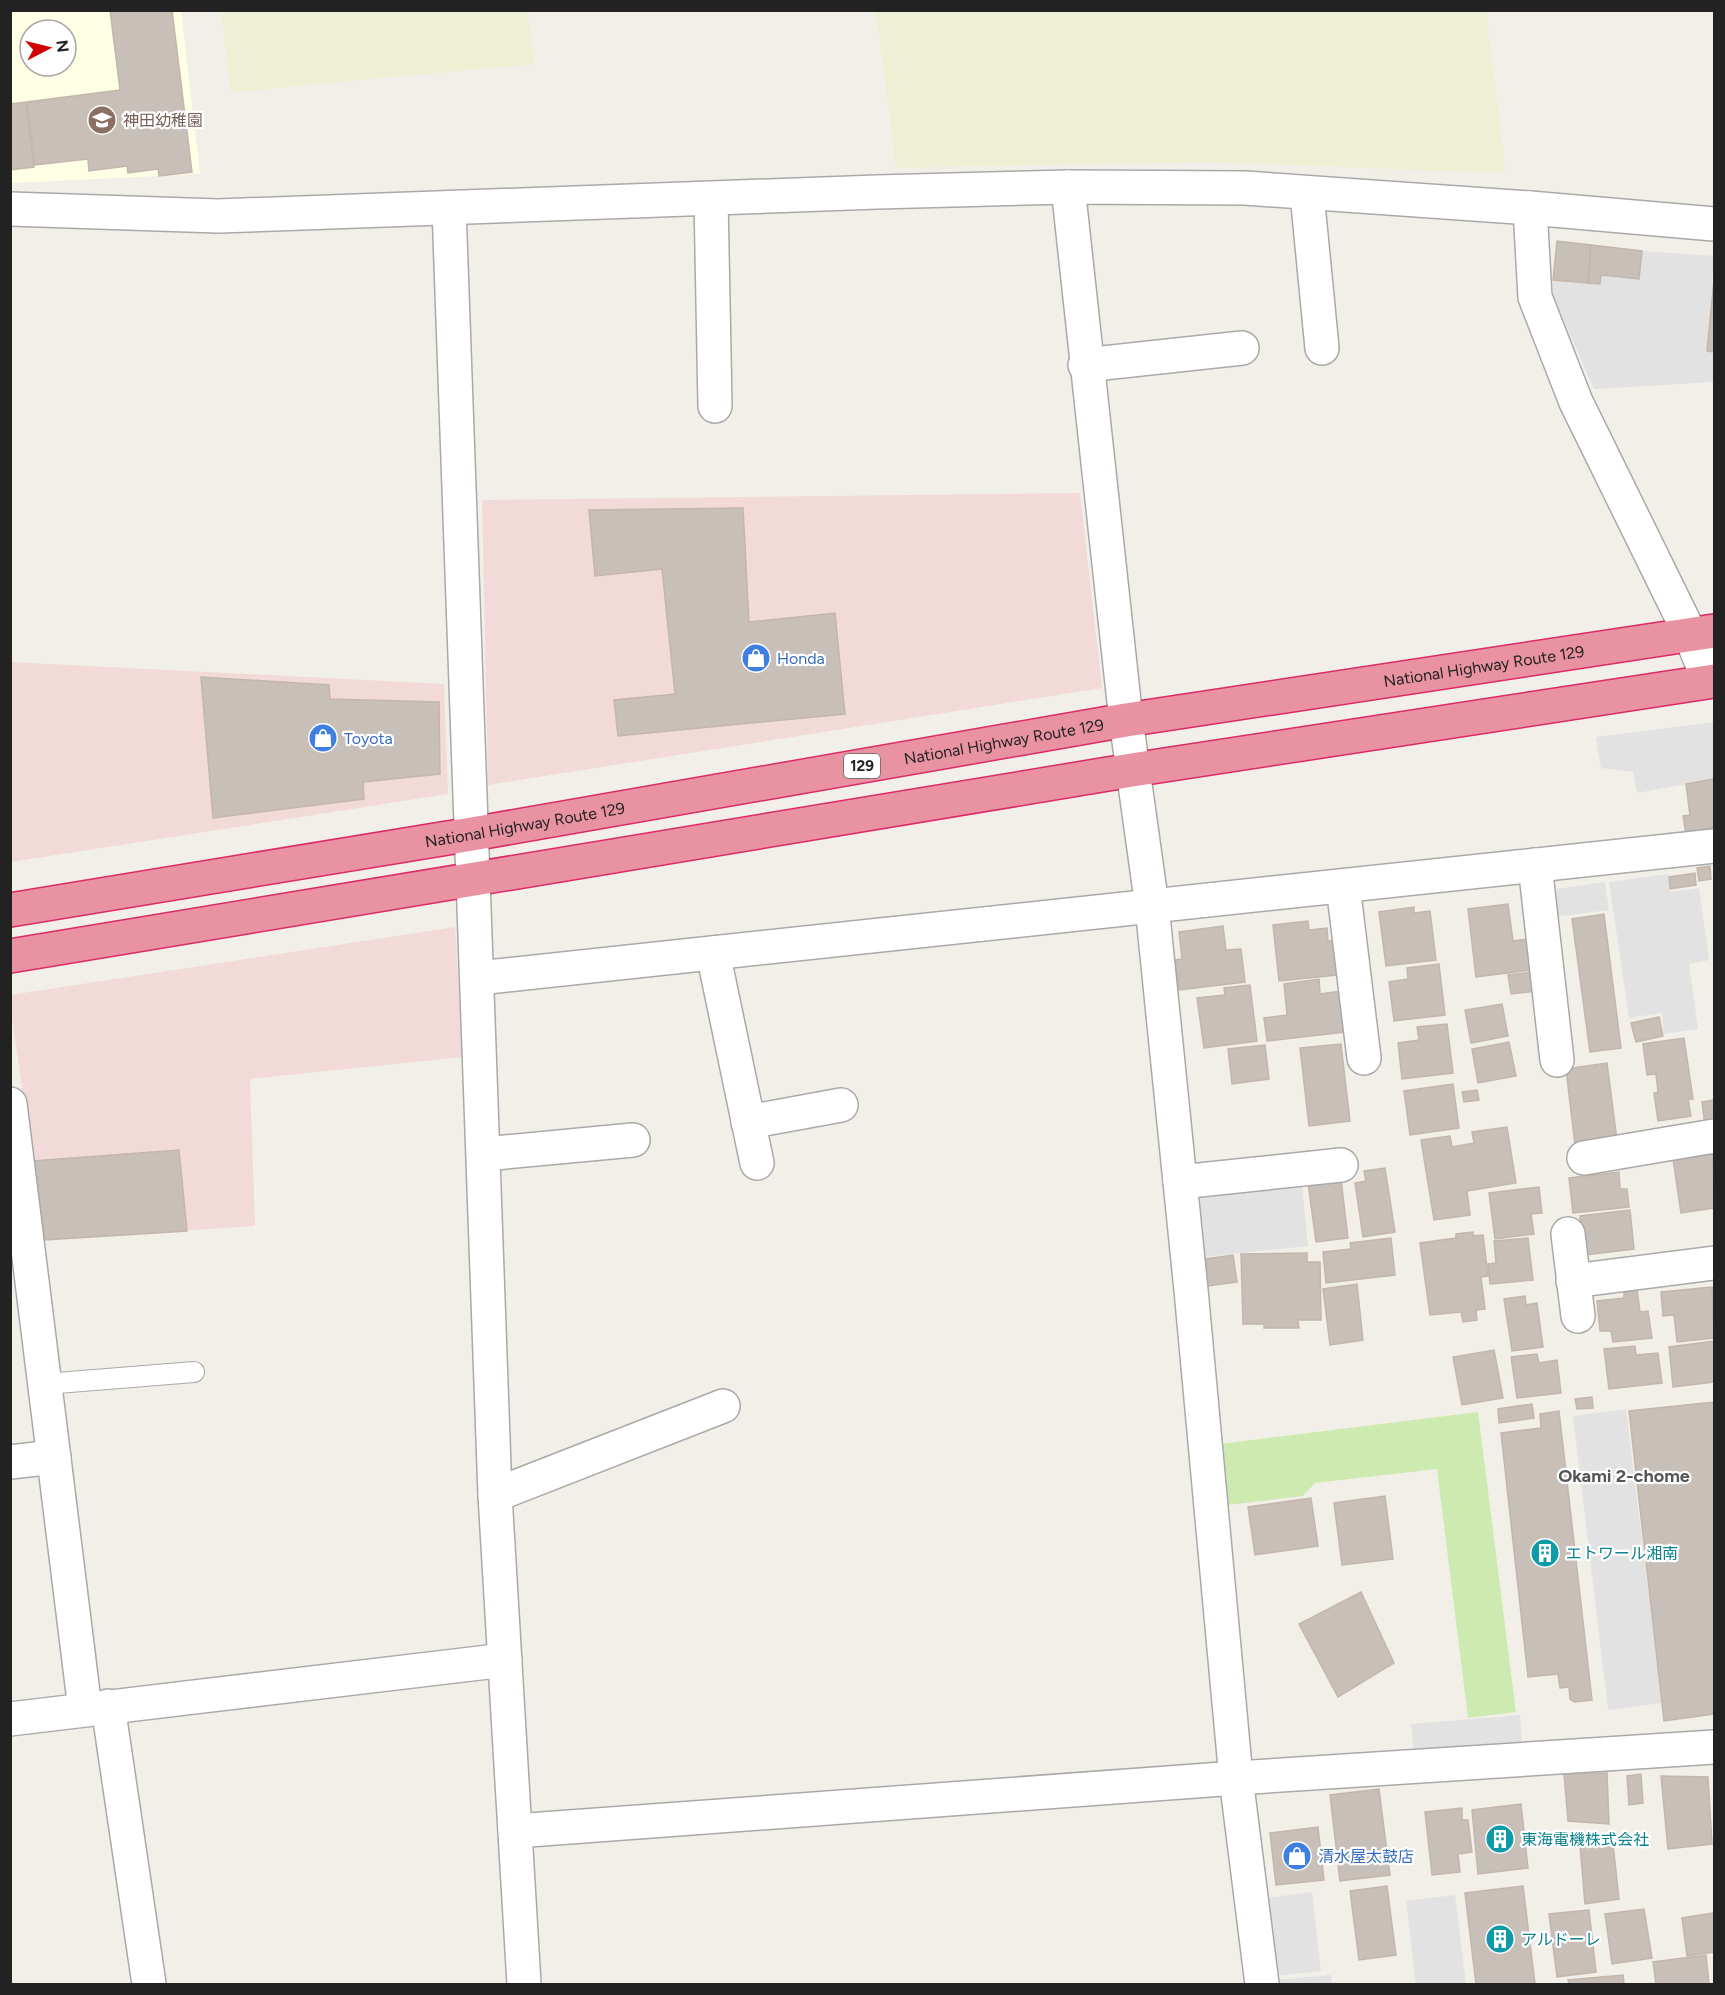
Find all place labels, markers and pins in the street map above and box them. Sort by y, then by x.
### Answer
school or university icon: 神田幼稚園 [86,104,118,136]
place label: 神田幼稚園 [123,111,203,130]
shop icon: Honda [740,642,772,674]
place label: Honda [777,649,825,668]
shop icon: Toyota [307,722,339,754]
place label: Toyota [344,729,393,748]
building icon: エトワール湘南 [1529,1537,1561,1569]
place label: エトワール湘南 [1566,1544,1678,1563]
building icon: 東海電機株式会社 [1484,1823,1516,1855]
place label: 東海電機株式会社 [1521,1830,1649,1849]
shop icon: 清水屋太鼓店 [1281,1840,1313,1872]
place label: 清水屋太鼓店 [1318,1847,1414,1866]
building icon: アルドーレ [1484,1923,1516,1955]
place label: アルドーレ [1521,1930,1601,1949]

